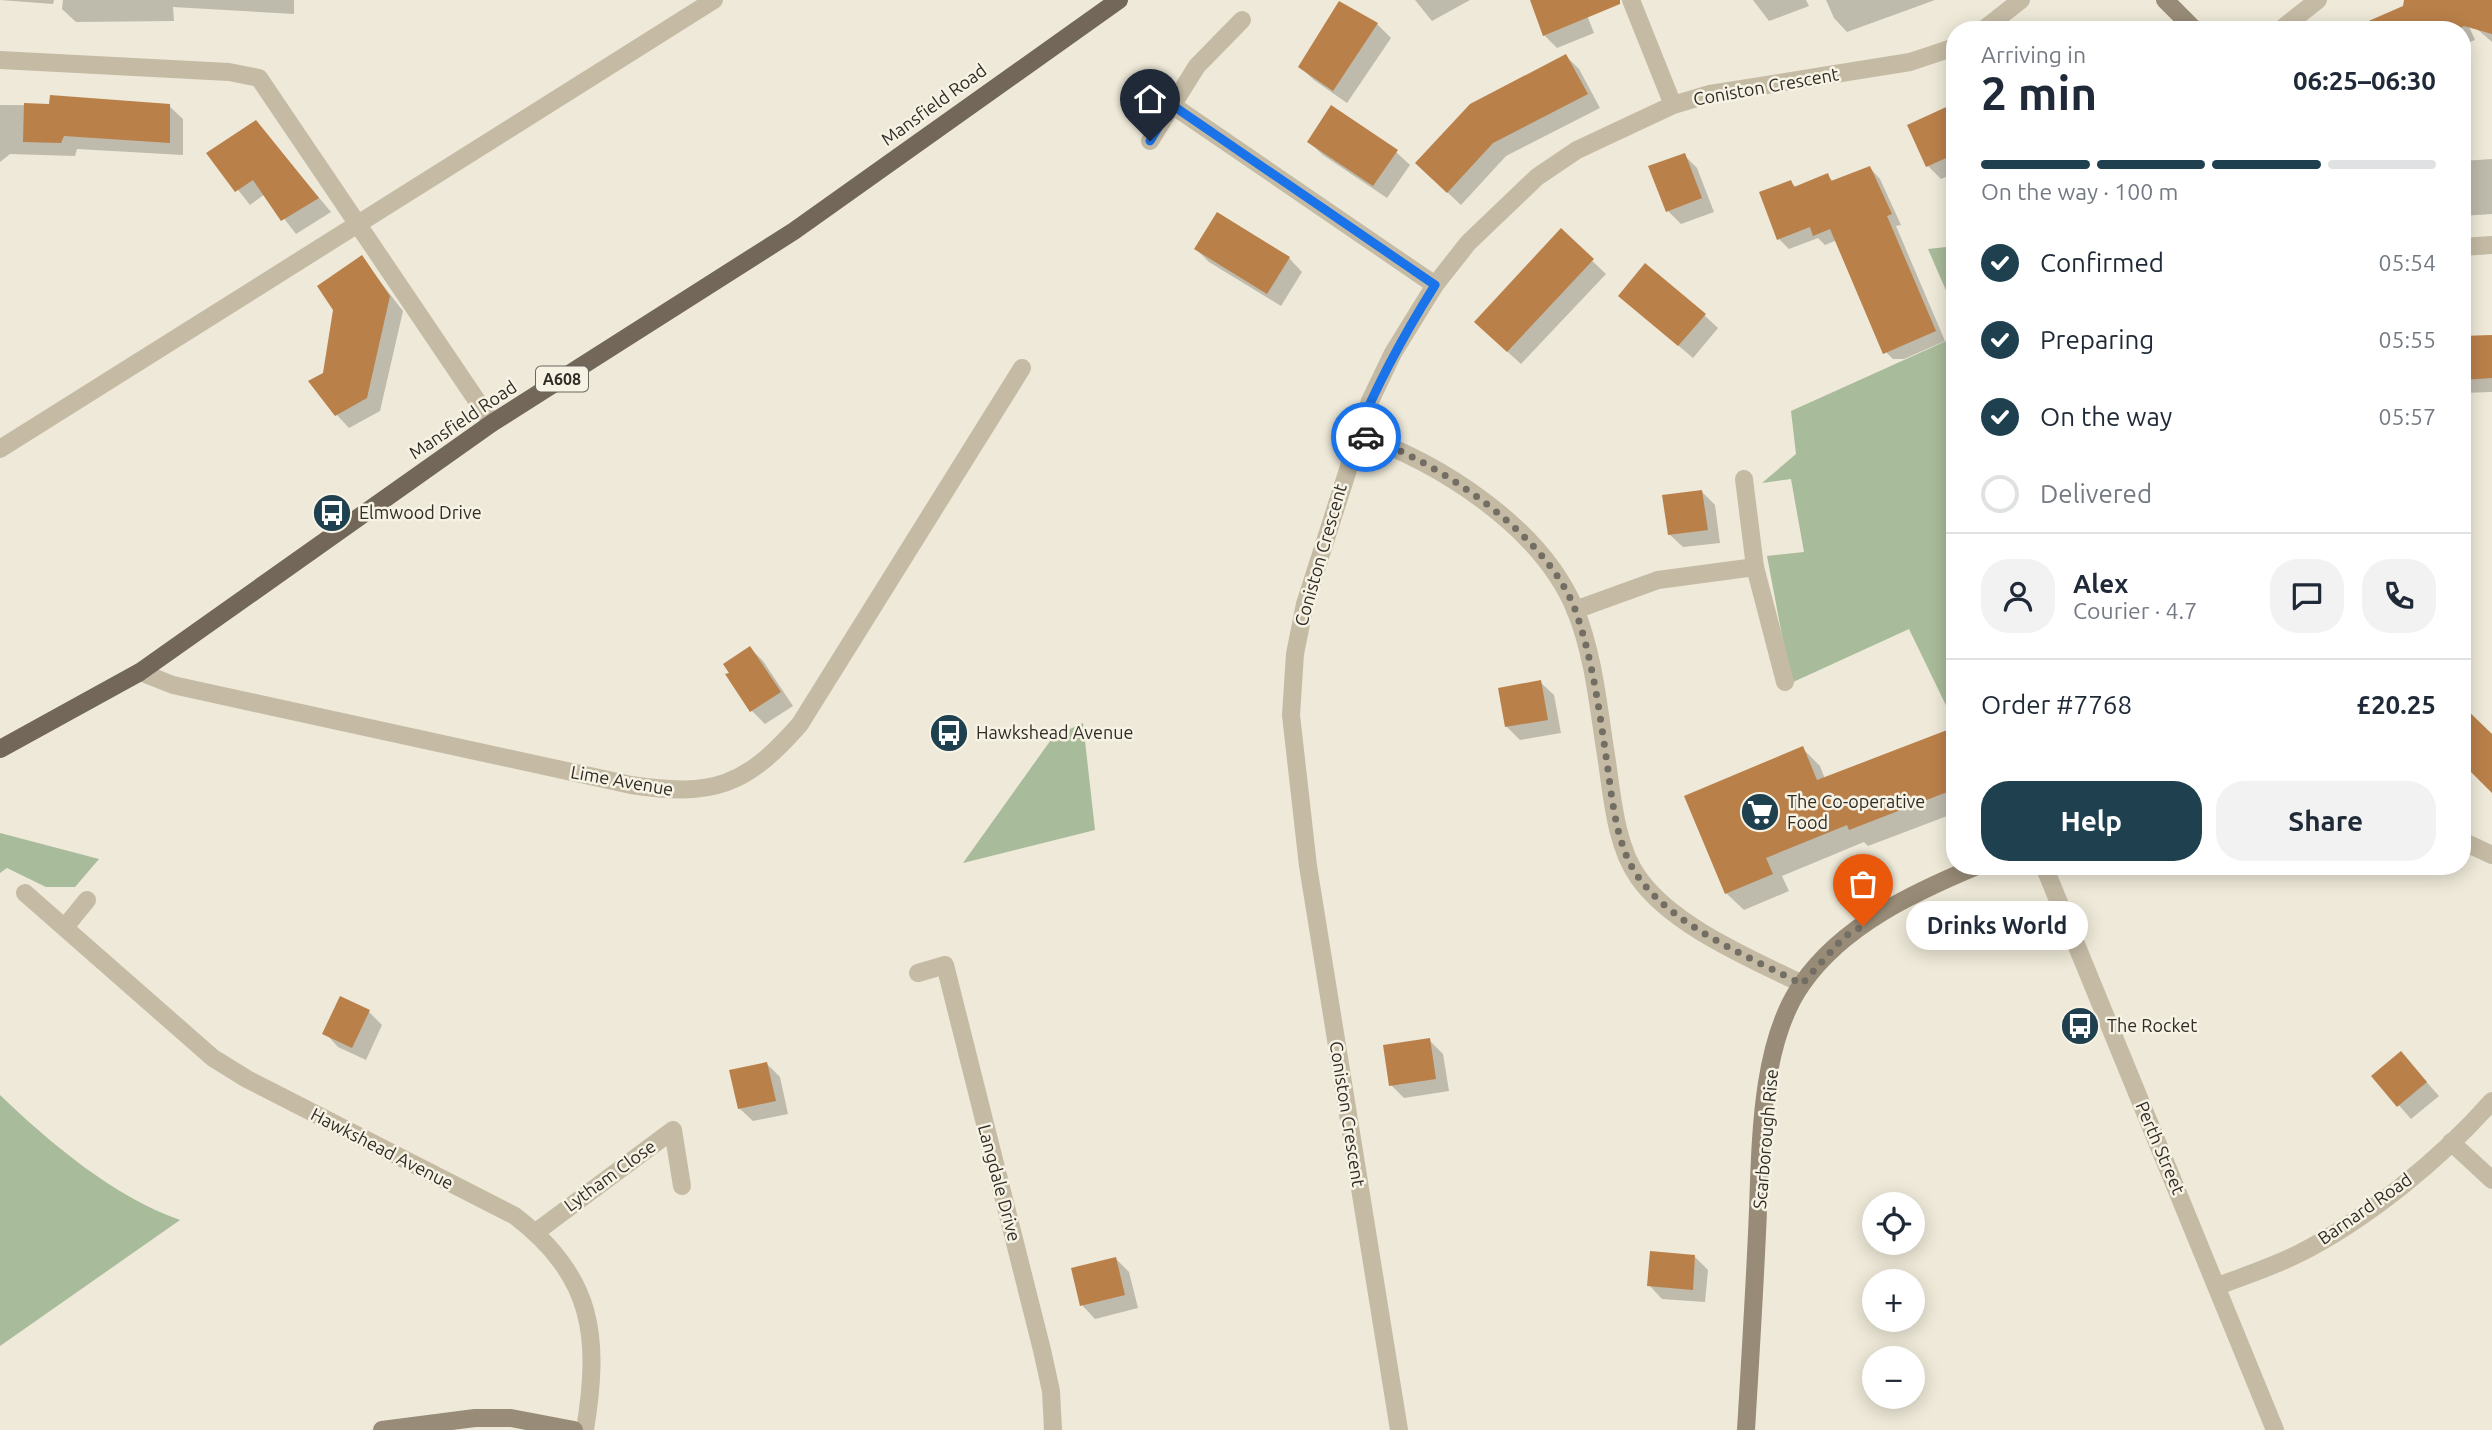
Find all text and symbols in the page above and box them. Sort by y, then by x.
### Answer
text: Arriving in [1981,42,2086,67]
street label: Mansfield Road [877,59,990,149]
street label: Coniston Crescent [1692,63,1840,109]
text: 06:25–06:30 [2293,66,2436,95]
text: 2 min [1981,67,2097,119]
pin [1120,69,1180,141]
icon: home [1131,80,1169,118]
text: On the way · 100 m [1981,179,2178,204]
icon: check [1981,244,2019,282]
text: Confirmed [2040,248,2164,277]
text: 05:54 [2378,250,2436,275]
icon: check [1981,321,2019,359]
text: Preparing [2040,325,2154,354]
text: 05:55 [2378,327,2436,352]
road number: A608 [536,366,588,392]
street label: Mansfield Road [405,376,520,462]
icon: check [1981,398,2019,436]
courier [1331,402,1401,472]
text: On the way [2040,402,2172,431]
text: 05:57 [2378,404,2436,429]
icon: car [1347,418,1385,456]
text: Delivered [2040,479,2152,508]
street label: Coniston Crescent [1290,481,1350,628]
bus stop icon: Elmwood Drive [311,492,353,534]
place label: Elmwood Drive [359,502,482,522]
button: person [1981,559,2055,633]
button: chat [2270,559,2344,633]
button: phone [2362,559,2436,633]
text: Alex [2073,569,2128,598]
text: Courier · 4.7 [2073,598,2197,623]
text: Order #7768 [1981,690,2132,719]
text: £20.25 [2356,690,2436,719]
bus stop icon: Hawkshead Avenue [928,712,970,754]
place label: Hawkshead Avenue [976,722,1133,742]
street label: Lime Avenue [569,761,675,799]
button: Help [1981,781,2202,861]
button: Share [2216,781,2436,861]
supermarket icon: The Co-operative Food [1739,791,1781,833]
place label: The Co-operative Food [1787,791,1925,832]
pin [1833,854,1893,926]
icon: bag [1844,865,1882,903]
callout: Drinks World [1905,902,2087,950]
text: Drinks World [1927,913,2067,938]
bus stop icon: The Rocket [2059,1005,2101,1047]
place label: The Rocket [2107,1015,2197,1035]
street label: Coniston Crescent [1327,1040,1369,1188]
street label: Scarborough Rise [1749,1068,1781,1210]
street label: Perth Street [2132,1098,2189,1197]
street label: Hawkshead Avenue [308,1103,457,1193]
street label: Langdale Drive [975,1122,1025,1243]
street label: Lytham Close [560,1135,659,1215]
street label: Barnard Road [2314,1168,2415,1248]
map controls [1862,1192,1925,1409]
button: locate [1862,1192,1925,1255]
button: + [1862,1269,1925,1332]
button: − [1862,1346,1925,1409]

